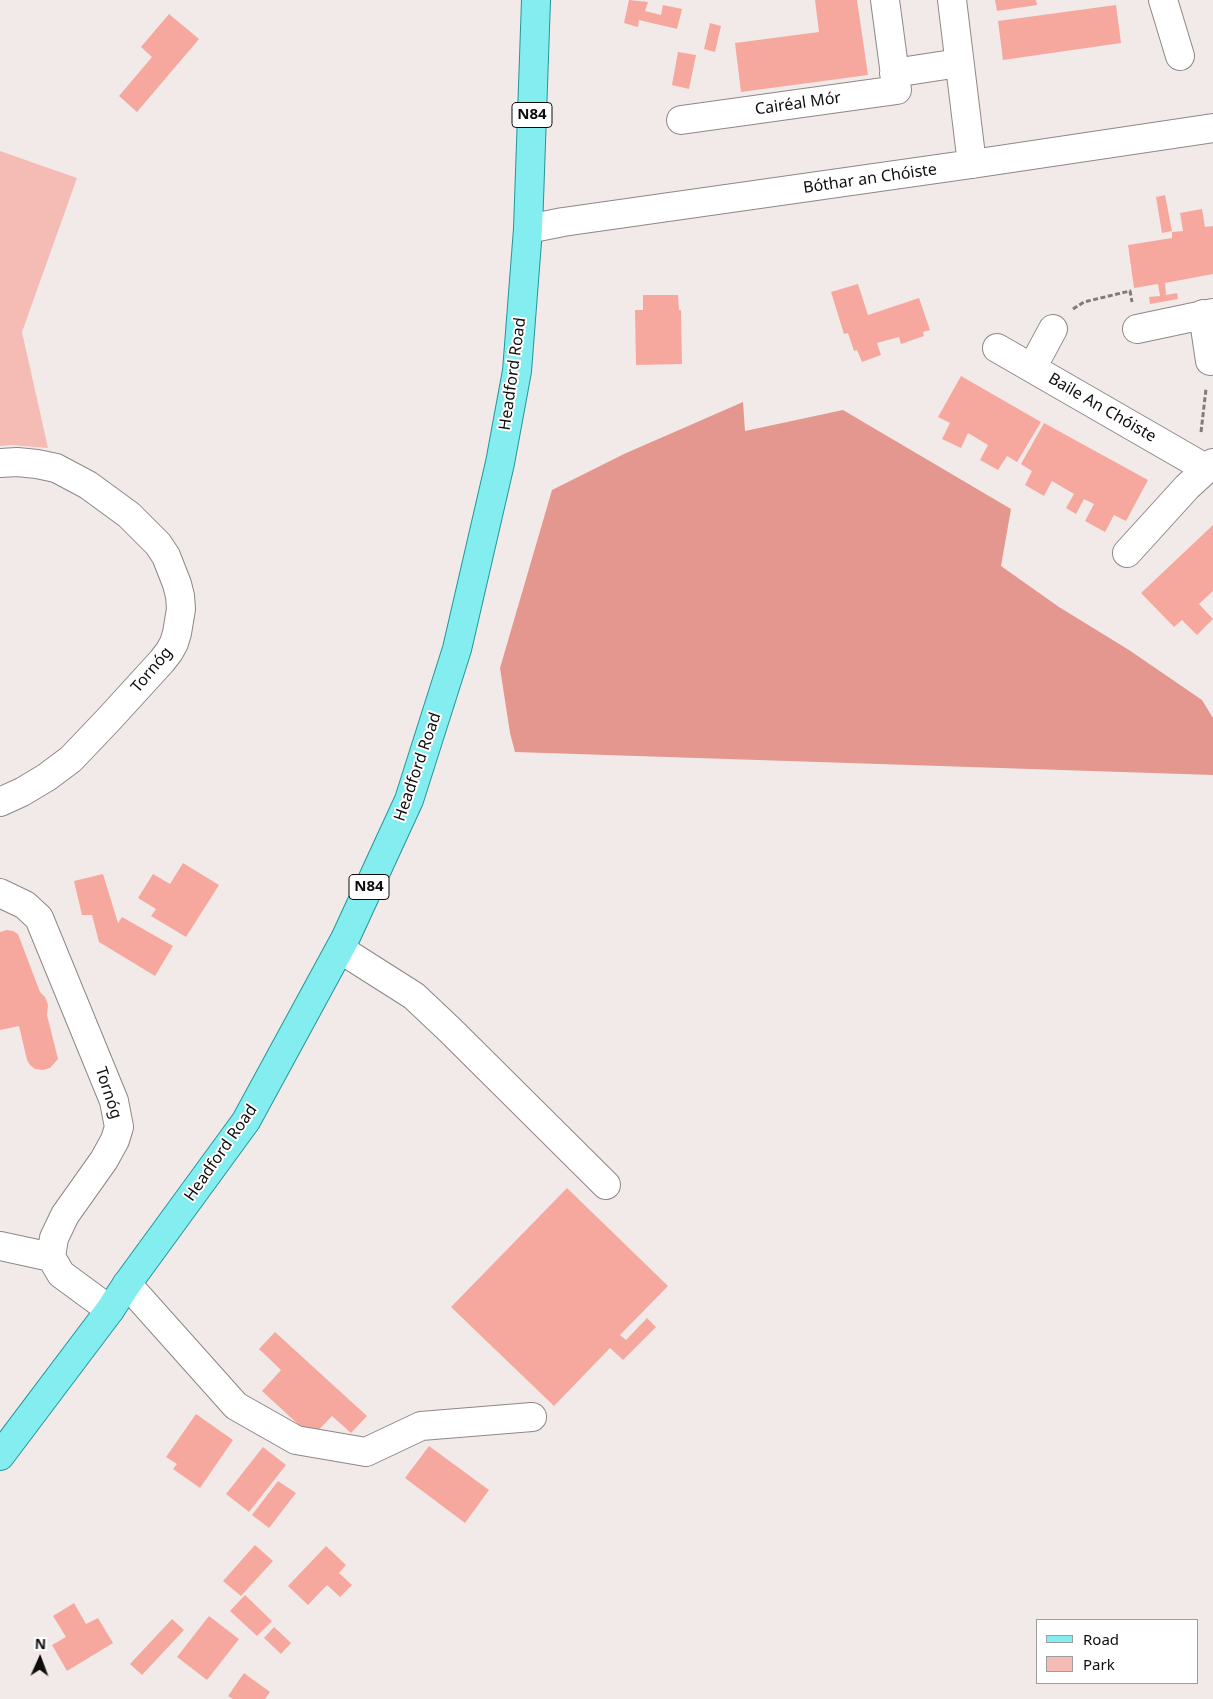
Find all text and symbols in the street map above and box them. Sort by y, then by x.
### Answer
street label: Cairéal Mór [754,88,842,120]
road number: N84 [512,102,552,128]
street label: Bóthar an Chóiste [802,160,938,198]
street label: Headford Road [496,316,530,432]
street label: Baile An Chóiste [1045,369,1159,447]
street label: Tornóg [127,643,177,697]
street label: Headford Road [390,710,446,824]
road number: N84 [349,874,389,900]
street label: Tornóg [91,1065,125,1121]
street label: Headford Road [181,1101,261,1205]
legend [1036,1619,1198,1684]
text: Road [1083,1629,1119,1649]
north arrow [15,1634,65,1684]
text: N [35,1634,47,1653]
text: Park [1083,1654,1115,1674]

